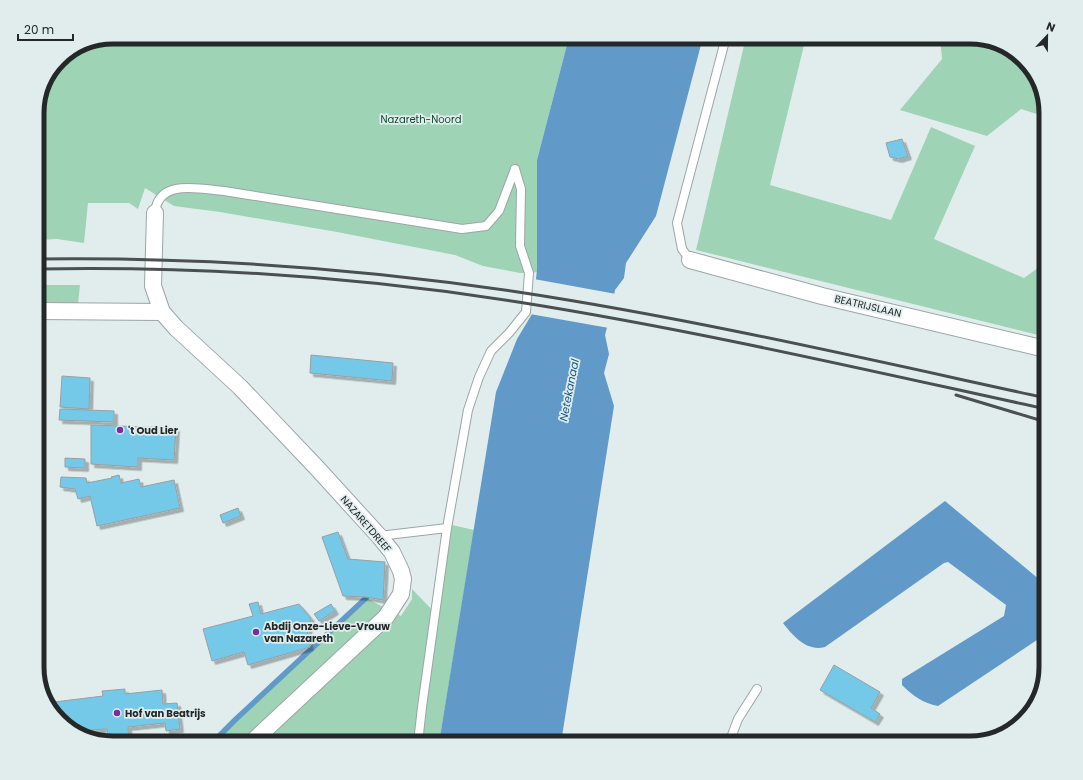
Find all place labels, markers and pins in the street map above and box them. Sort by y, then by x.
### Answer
place label: 't Oud Lier [128,423,179,438]
marker: 't Oud Lier [115,425,125,435]
place label: Abdij Onze-Lieve-Vrouw van Nazareth [264,619,390,646]
marker: Abdij Onze-Lieve-Vrouw van Nazareth [251,627,261,637]
place label: Hof van Beatrijs [125,706,206,721]
marker: Hof van Beatrijs [112,708,122,718]

